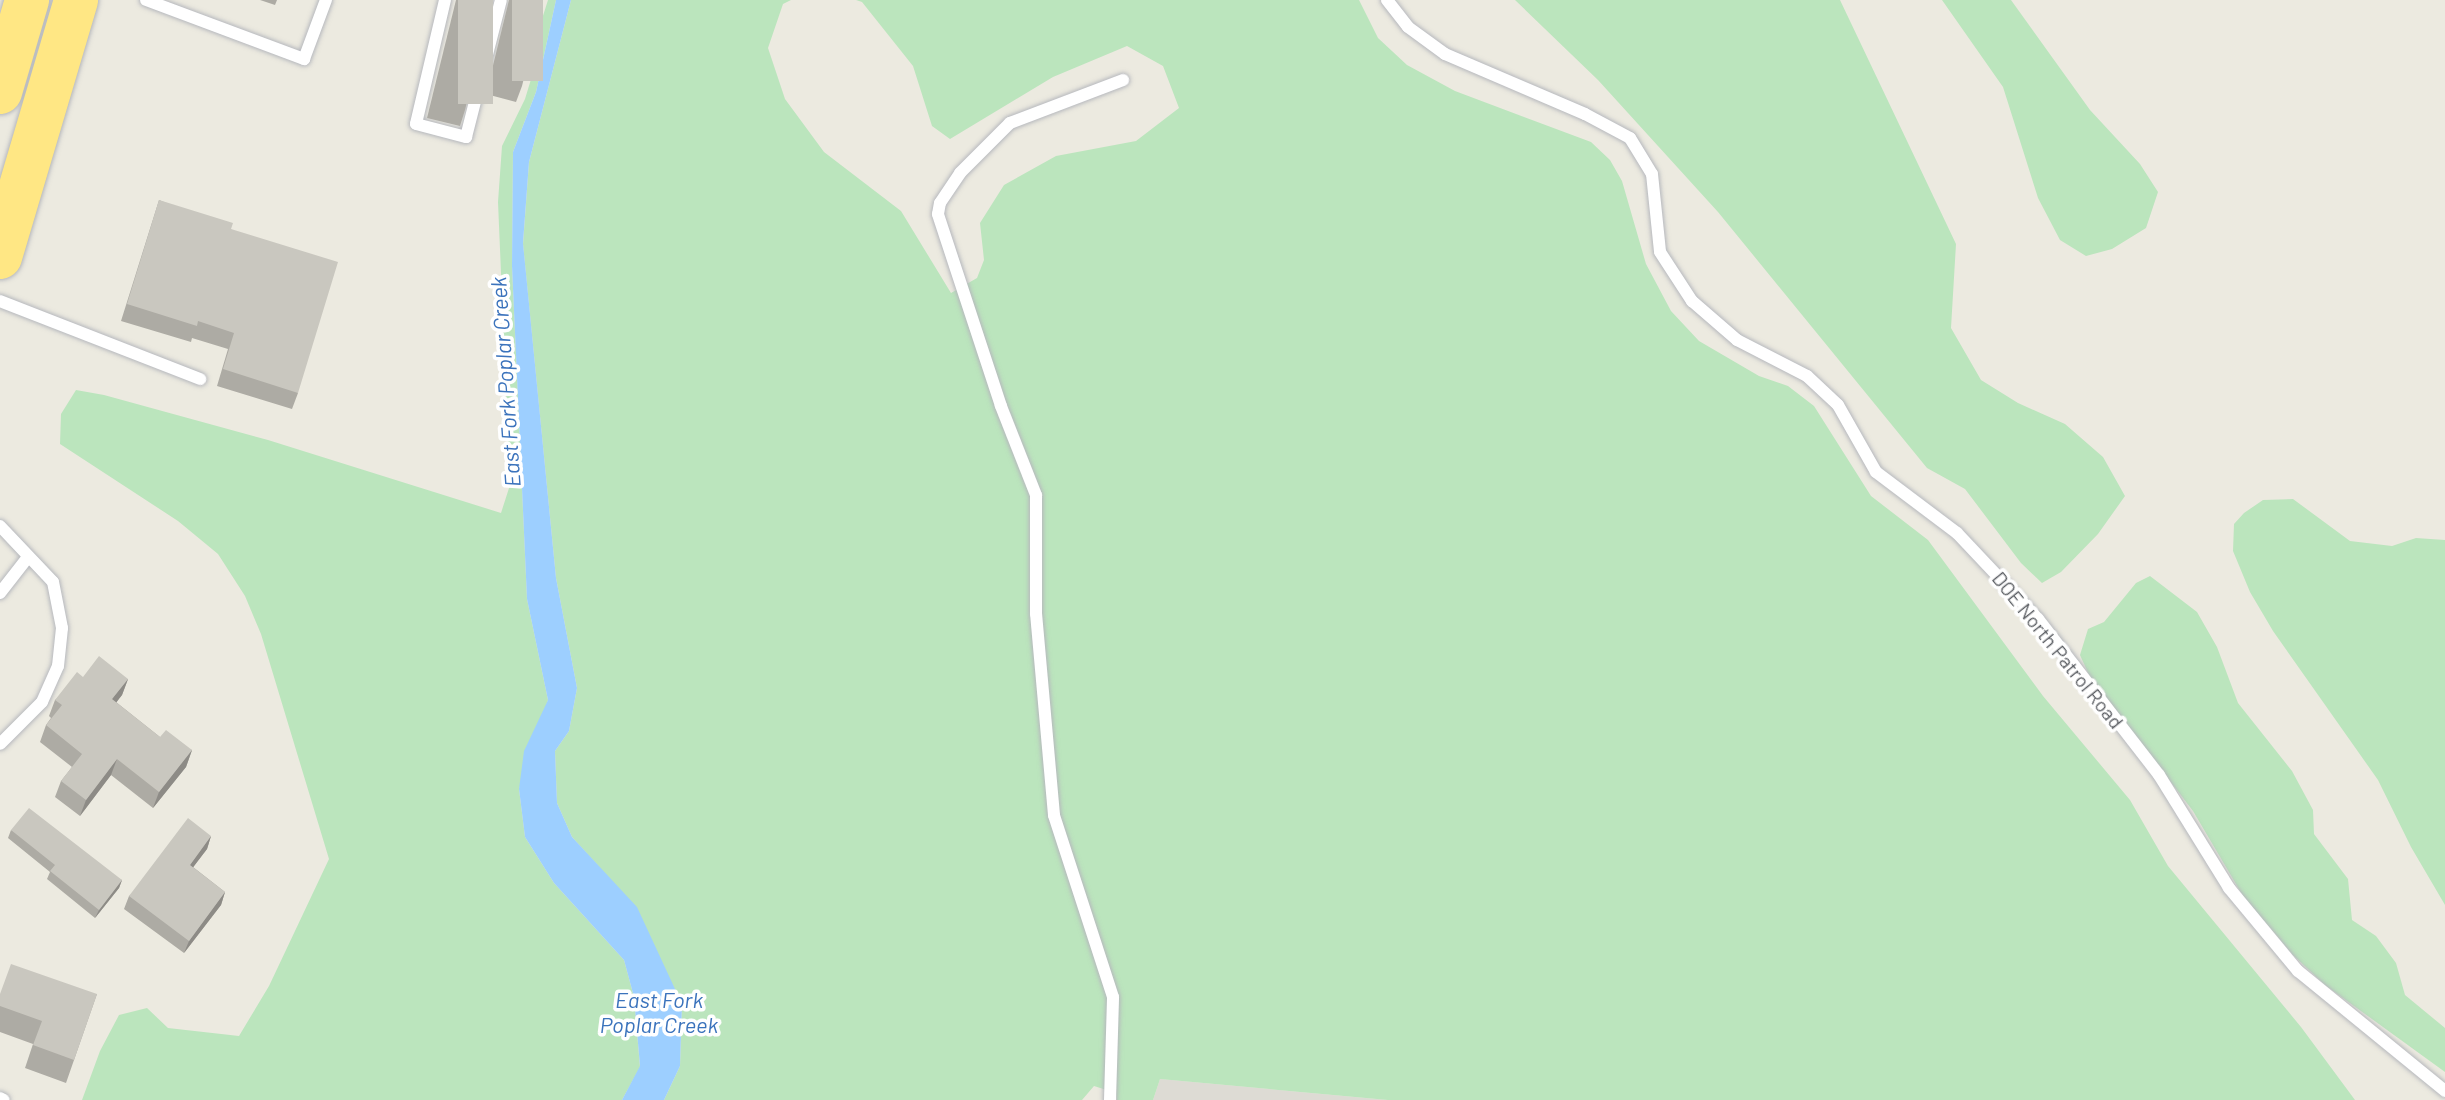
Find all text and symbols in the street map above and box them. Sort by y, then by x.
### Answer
water label: East Fork Poplar Creek [484,276,526,488]
street label: DOE North Patrol Road [1987,567,2129,733]
water label: East Fork Poplar Creek [600,986,718,1038]

